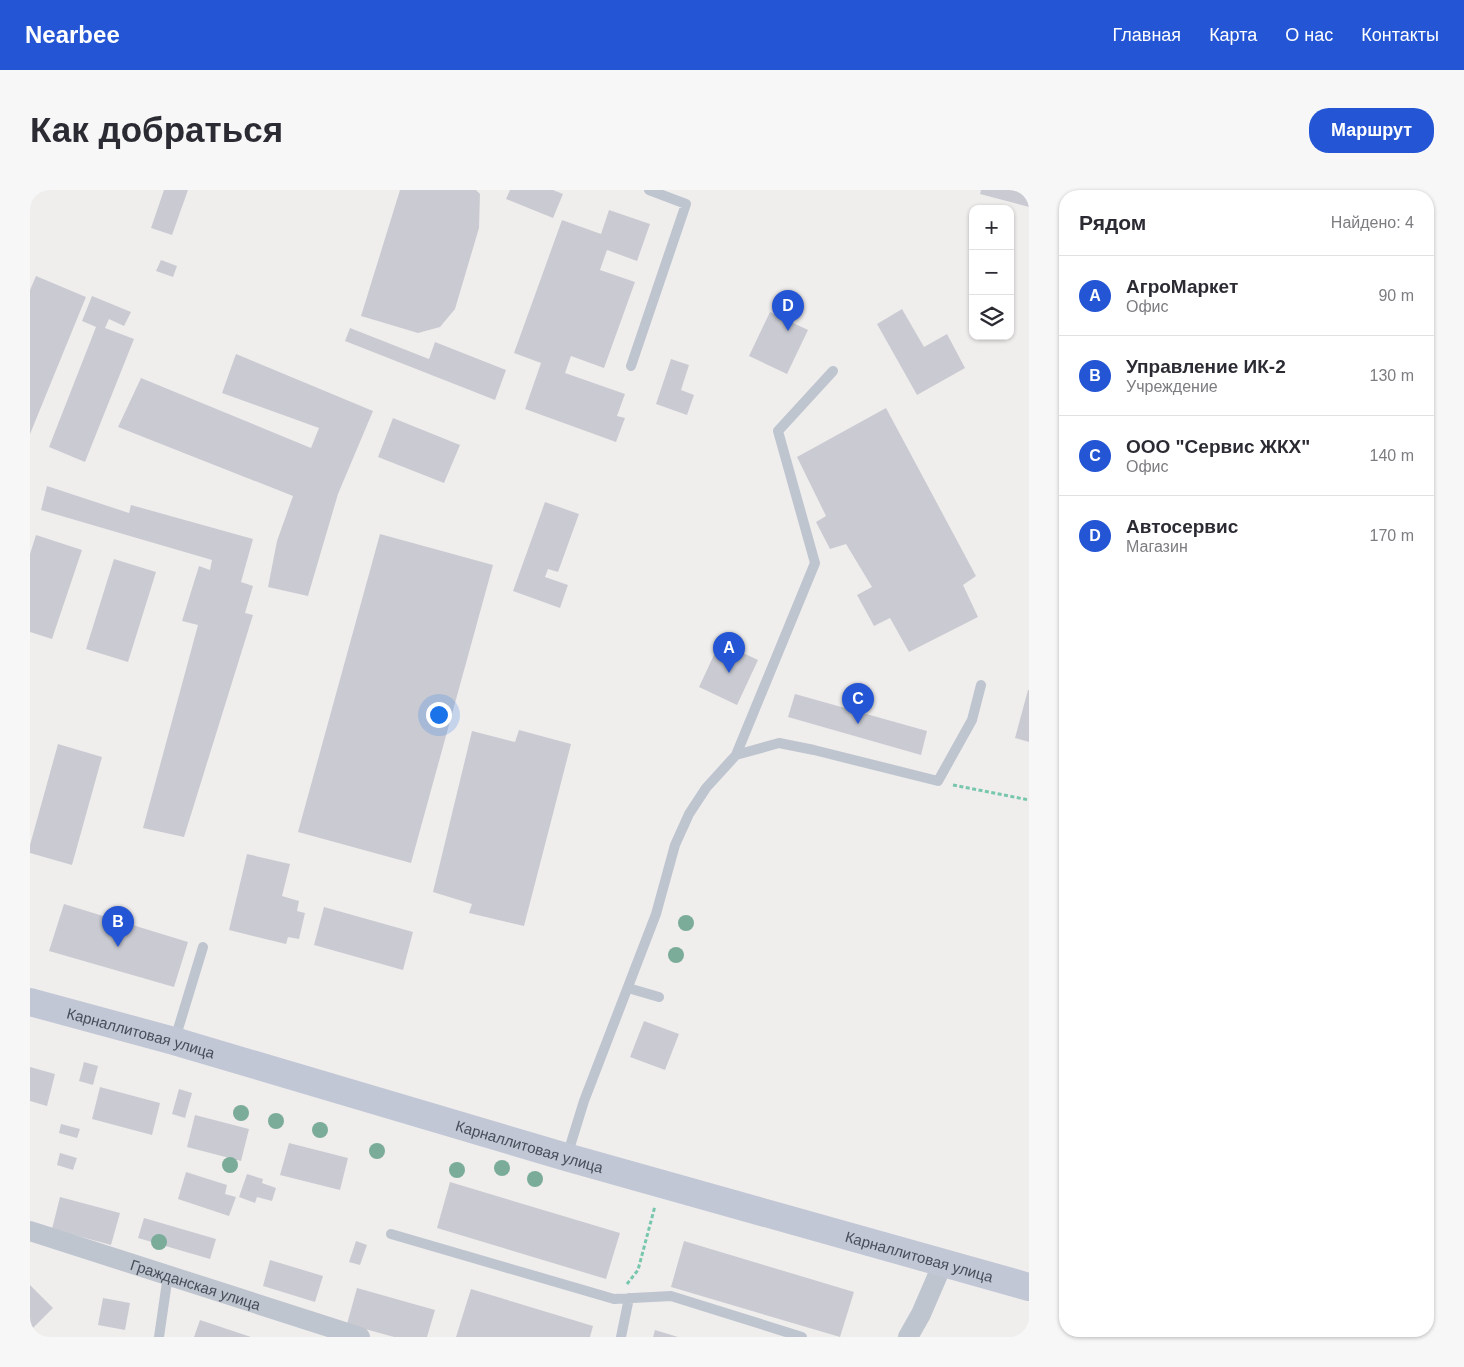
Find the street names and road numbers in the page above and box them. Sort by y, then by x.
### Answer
street label: Карналлитовая улица [65,1004,218,1061]
street label: Карналлитовая улица [454,1116,606,1176]
street label: Карналлитовая улица [844,1227,996,1285]
street label: Гражданская улица [128,1255,264,1313]

